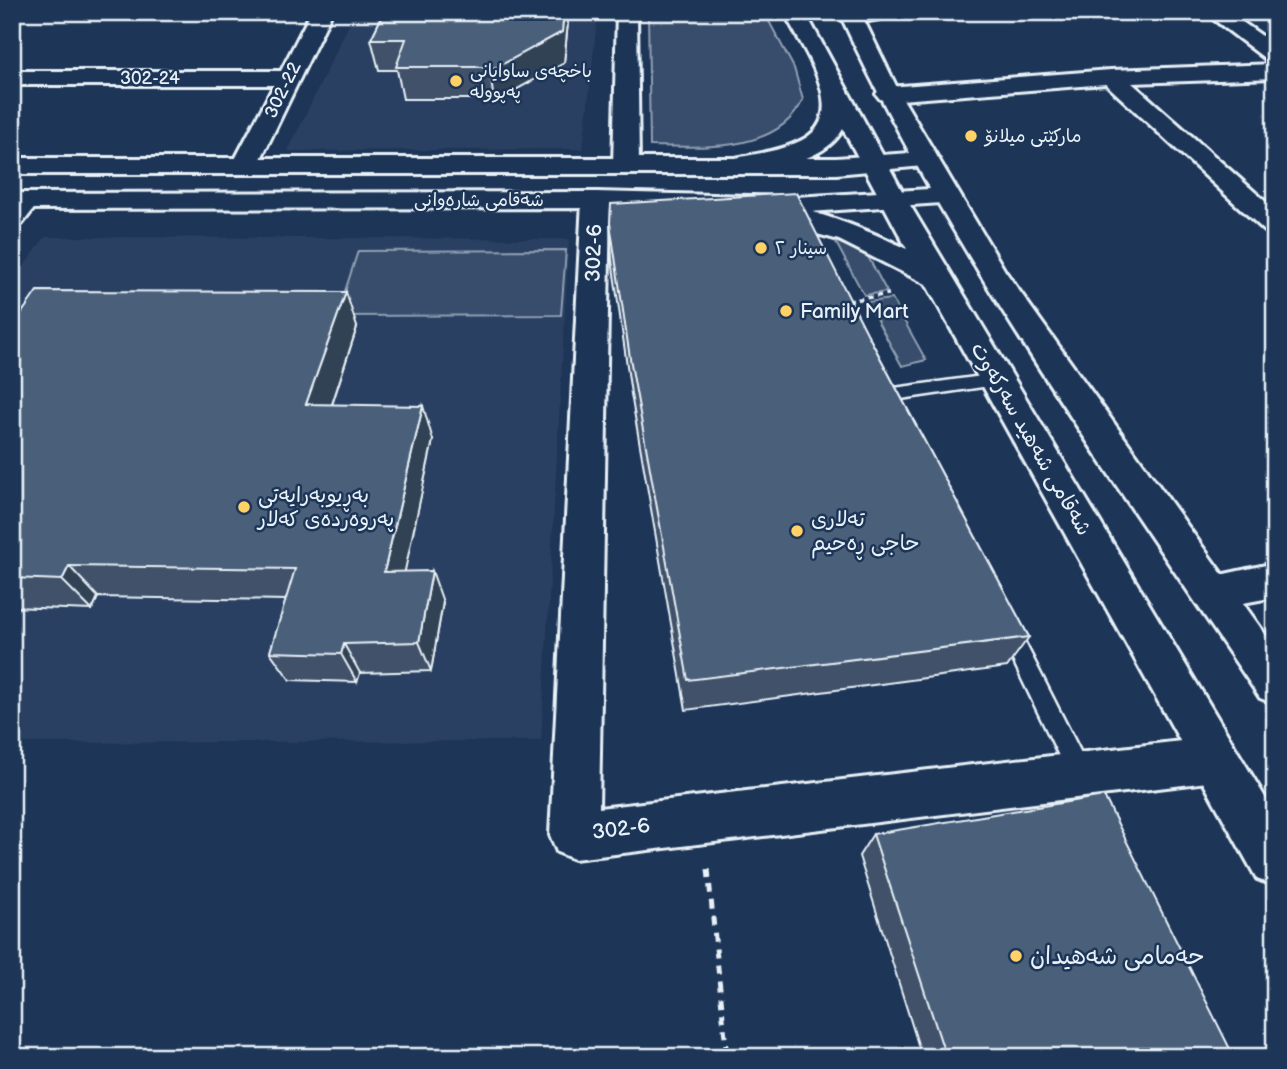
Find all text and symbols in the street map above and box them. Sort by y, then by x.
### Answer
street label: 302-22 [260,58,306,122]
place label: باخچەی ساوایانی پەپوولە [470,61,592,104]
street label: 302-24 [120,68,180,89]
marker: باخچەی ساوایانی پەپوولە [448,73,464,89]
place label: مارکێتی میلانۆ [983,126,1081,147]
marker: مارکێتی میلانۆ [963,128,979,144]
street label: شەقامی شارەوانی [414,190,544,211]
street label: 302-6 [580,223,608,283]
place label: سینار ٢ [775,238,827,259]
marker: سینار ٢ [753,240,769,256]
place label: Family Mart [800,299,909,324]
marker: Family Mart [778,303,794,319]
street label: شەقامی شەهید سەرکەوت [965,338,1097,541]
place label: بەڕیوبەرایەتی پەروەردەی کەلار [256,483,394,532]
marker: بەڕیوبەرایەتی پەروەردەی کەلار [236,499,252,515]
place label: تەلاری حاجی ڕەحیم [811,507,920,560]
marker: تەلاری حاجی ڕەحیم [789,523,805,539]
street label: 302-6 [591,813,652,845]
place label: حەمامی شەهیدان [1030,942,1205,971]
marker: حەمامی شەهیدان [1008,948,1024,964]

